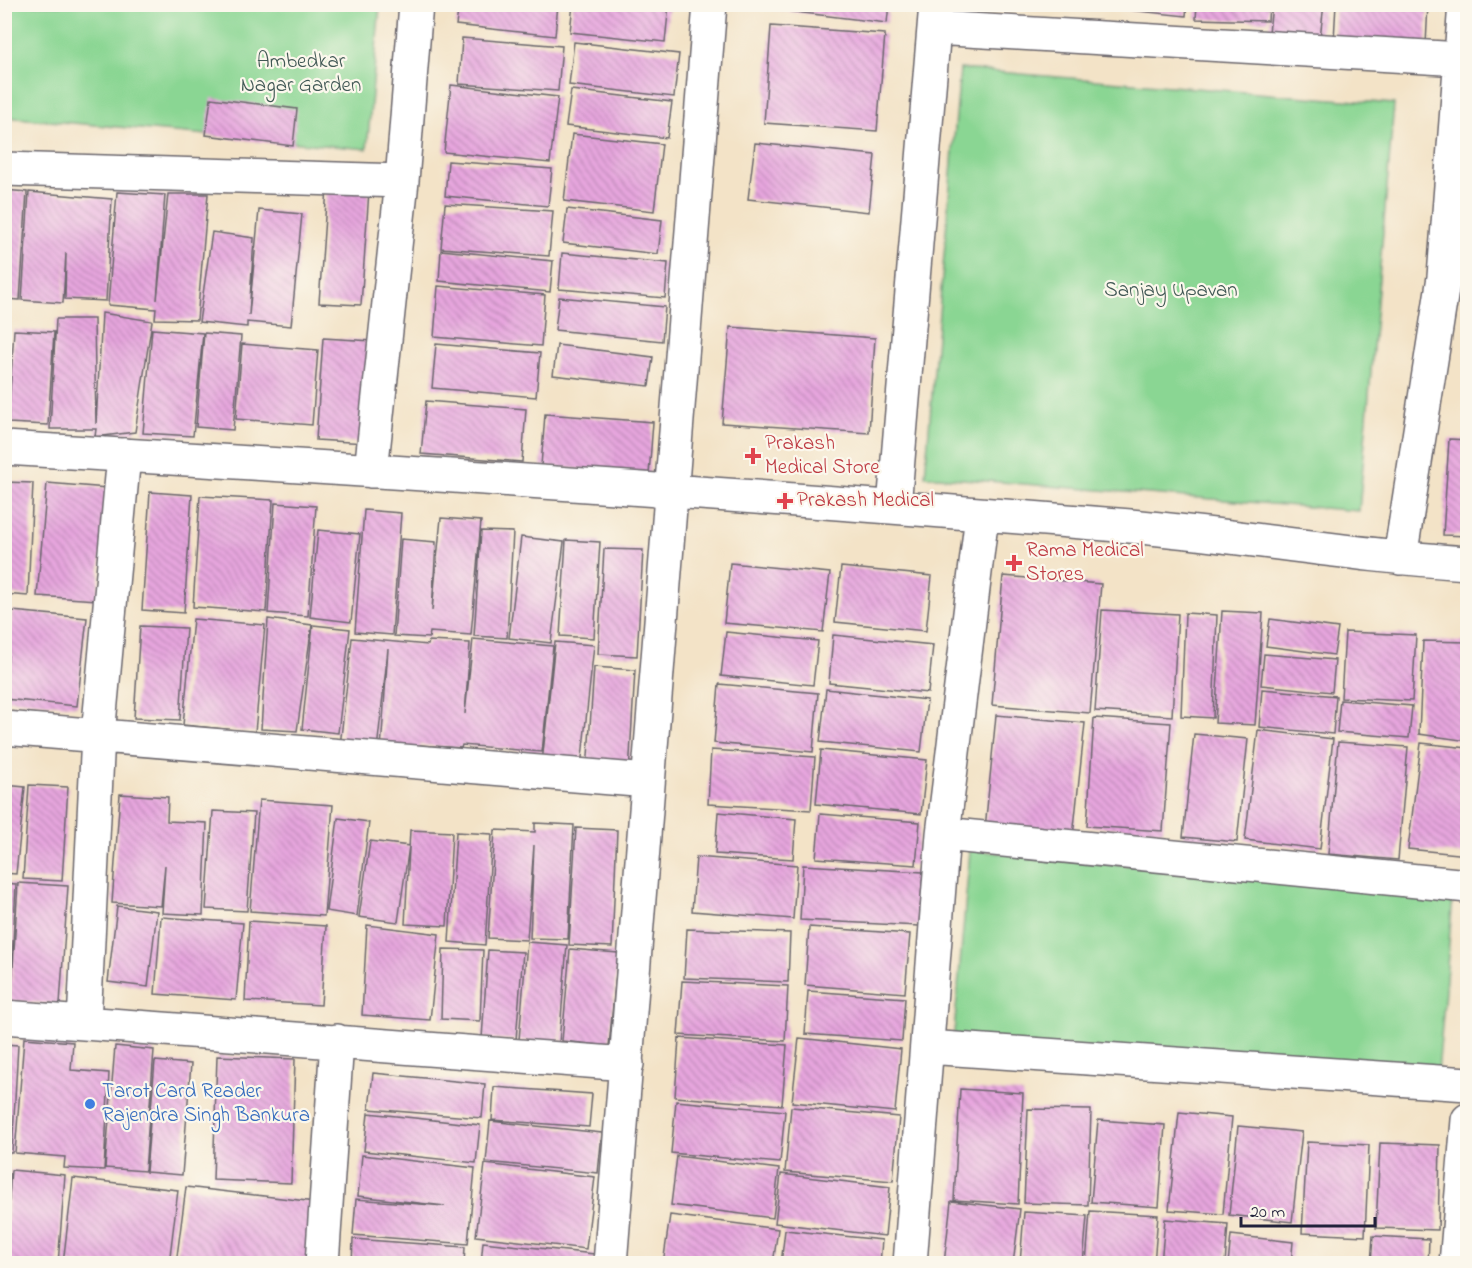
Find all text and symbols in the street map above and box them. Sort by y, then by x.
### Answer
park label: Ambedkar Nagar Garden [241,47,361,103]
park label: Sanjay Upavan [1104,276,1238,308]
place label: Prakash Medical Store [765,429,880,483]
marker: Prakash Medical Store [746,449,760,463]
place label: Prakash Medical [797,486,934,516]
marker: Prakash Medical [778,494,792,508]
place label: Rama Medical Stores [1026,536,1144,590]
marker: Rama Medical Stores [1007,556,1021,570]
place label: Tarot Card Reader Rajendra Singh Bankura [102,1077,310,1133]
marker: Tarot Card Reader Rajendra Singh Bankura [83,1097,97,1111]
scale bar [1241,1190,1374,1228]
text: 20 m [1250,1200,1285,1226]

